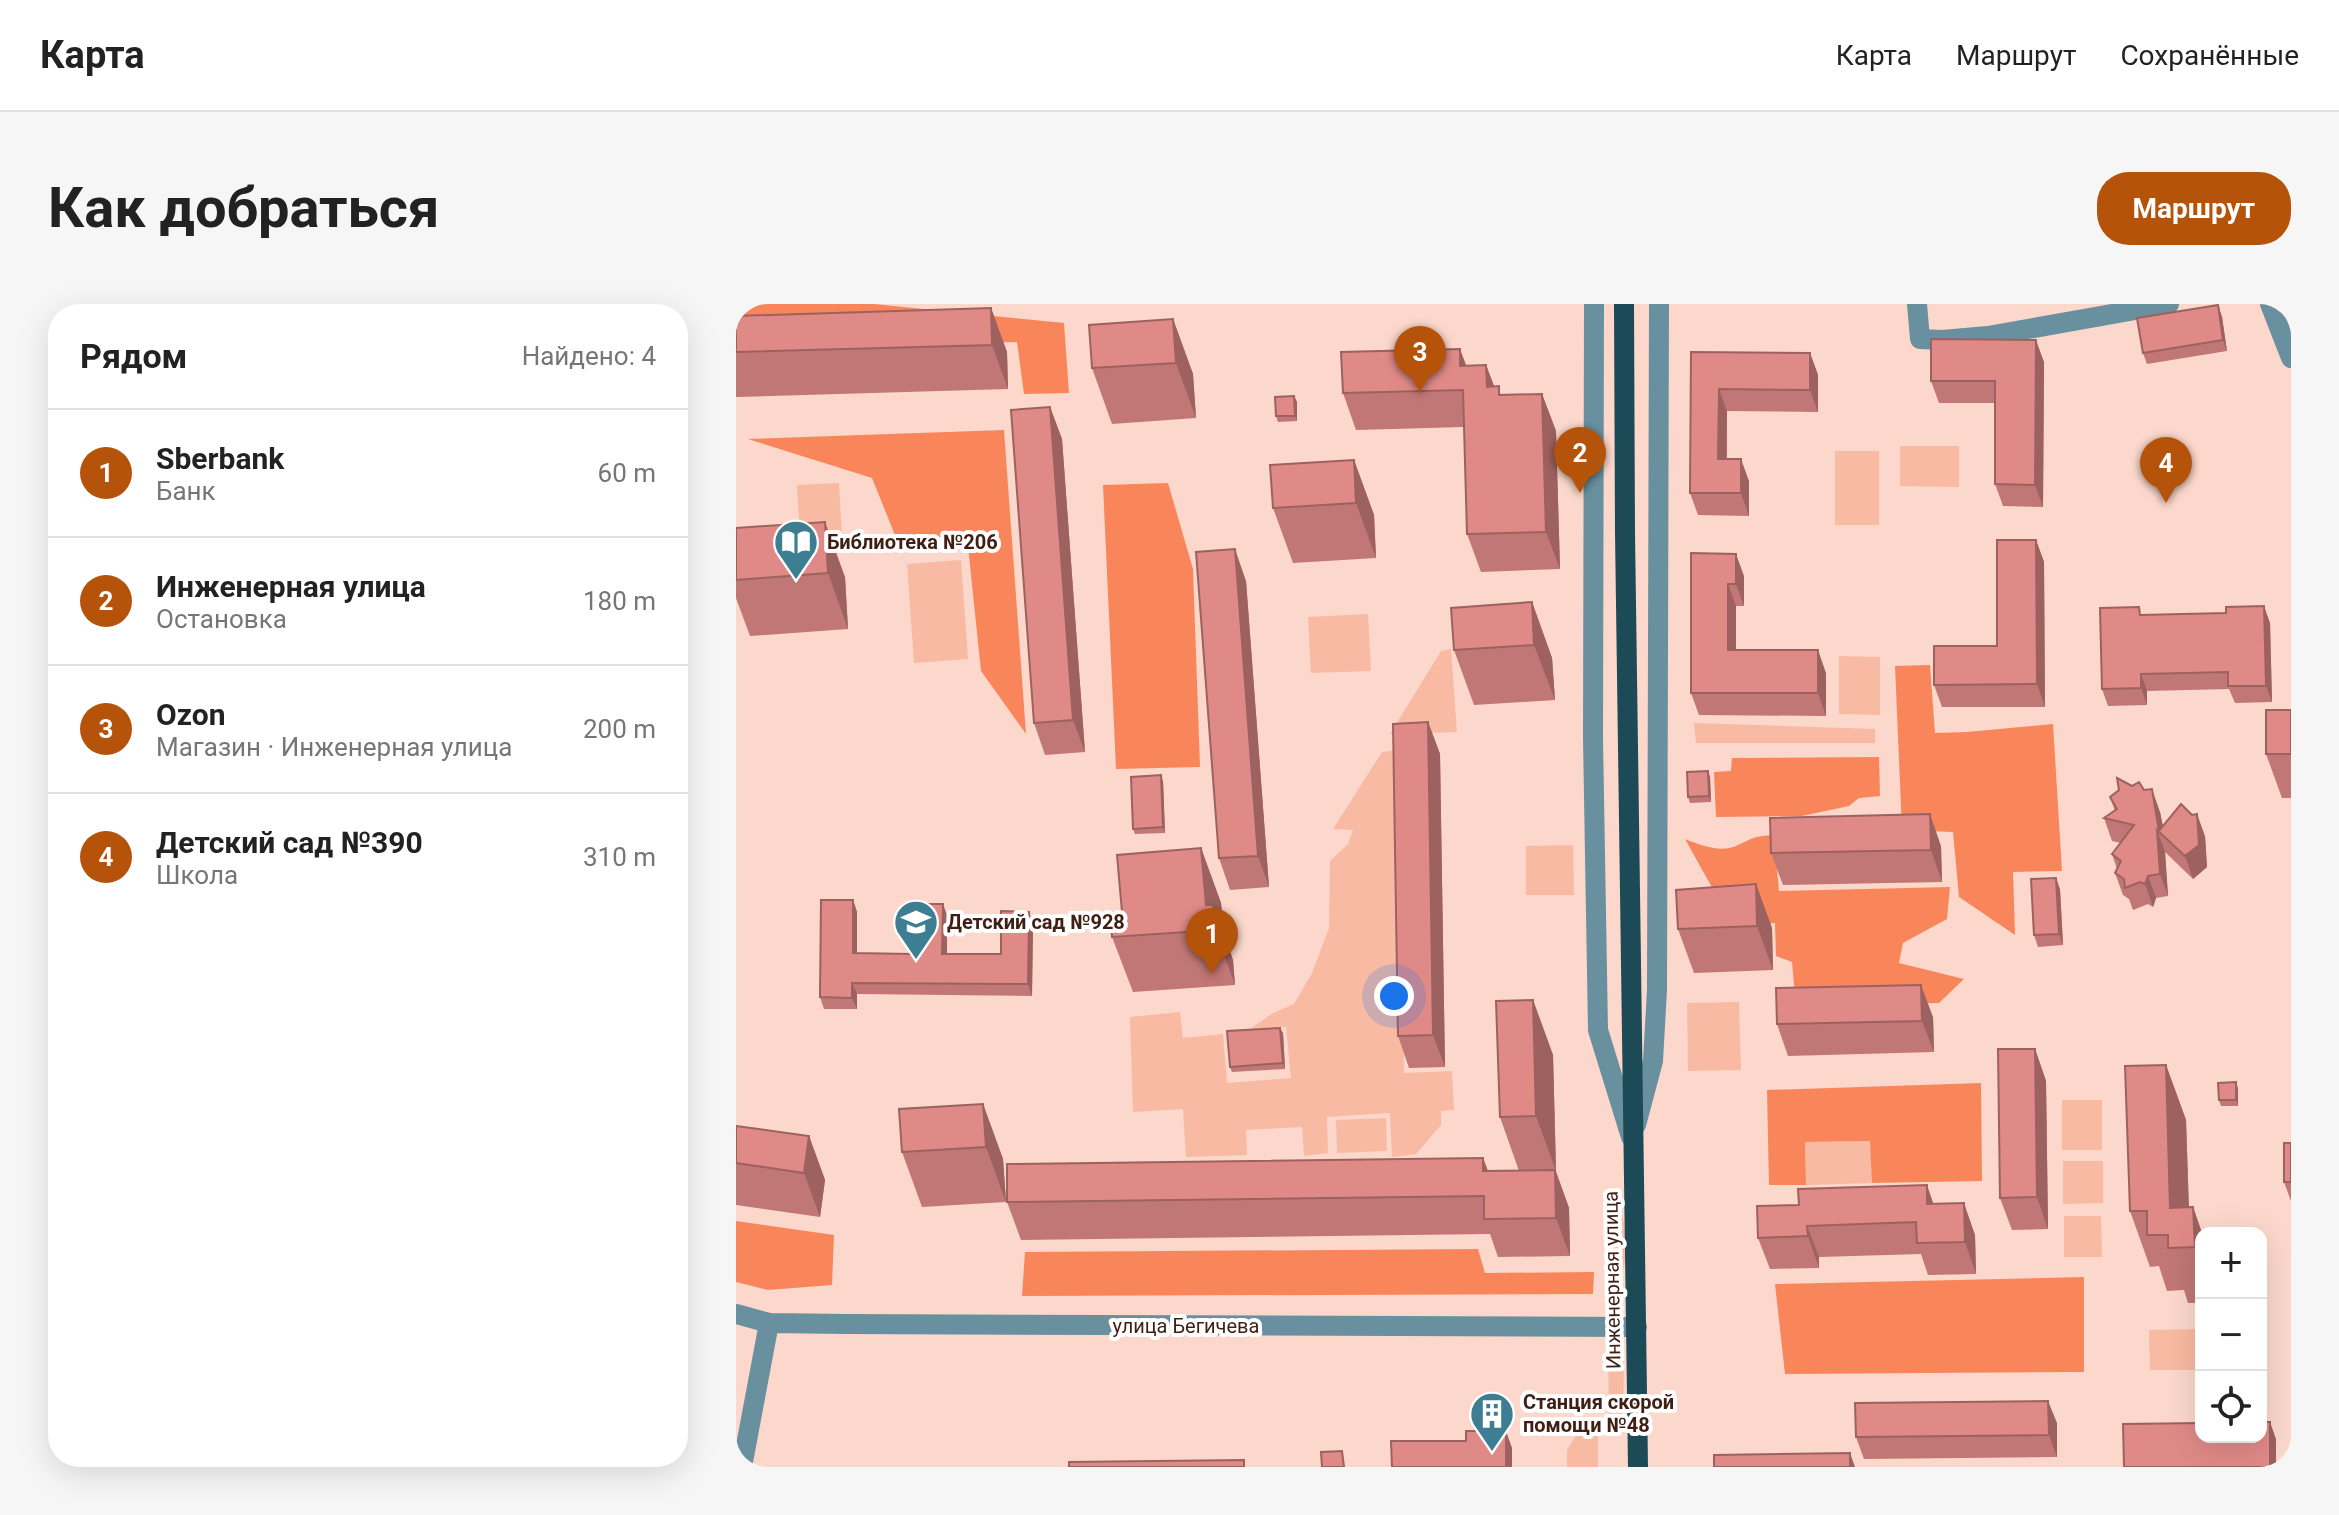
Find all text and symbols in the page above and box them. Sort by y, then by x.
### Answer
text: Карта [40,33,145,77]
text: Карта [1836,39,1912,72]
text: Маршрут [1956,39,2076,72]
text: Сохранённые [2120,39,2299,72]
button: Маршрут [2097,172,2291,245]
text: Как добраться [48,175,439,241]
pin: 3 [1394,326,1446,392]
text: Рядом [80,336,187,376]
text: Найдено: 4 [522,341,656,371]
pin: 2 [1554,427,1606,493]
pin: 4 [2140,437,2192,503]
text: Sberbank [156,441,284,476]
text: 1 [99,458,113,488]
text: 60 m [598,458,656,488]
text: Банк [156,476,216,506]
library icon: Библиотека №206 [772,518,820,581]
place label: Библиотека №206 [827,530,998,554]
text: Инженерная улица [156,569,426,604]
text: 2 [99,586,113,616]
text: 180 m [583,586,656,616]
text: Остановка [156,604,287,634]
text: Ozon [156,697,225,732]
text: 3 [99,714,113,744]
text: 200 m [583,714,656,744]
text: Магазин · Инженерная улица [156,732,512,762]
text: Детский сад №390 [156,825,423,860]
text: 4 [99,842,113,872]
text: 310 m [583,842,656,872]
text: Школа [156,860,238,890]
school or university icon: Детский сад №928 [892,898,940,961]
pin: 1 [1186,908,1238,974]
place label: Детский сад №928 [947,910,1125,934]
your location [1374,976,1414,1016]
street label: Инженерная улица [1598,1191,1626,1369]
map controls [2195,1227,2267,1443]
button: + [2195,1227,2267,1299]
button: − [2195,1299,2267,1371]
street label: улица Бегичева [1113,1314,1259,1338]
button: locate [2195,1371,2267,1443]
building icon: Станция скорой помощи №48 [1468,1390,1516,1453]
place label: Станция скорой помощи №48 [1523,1390,1674,1437]

